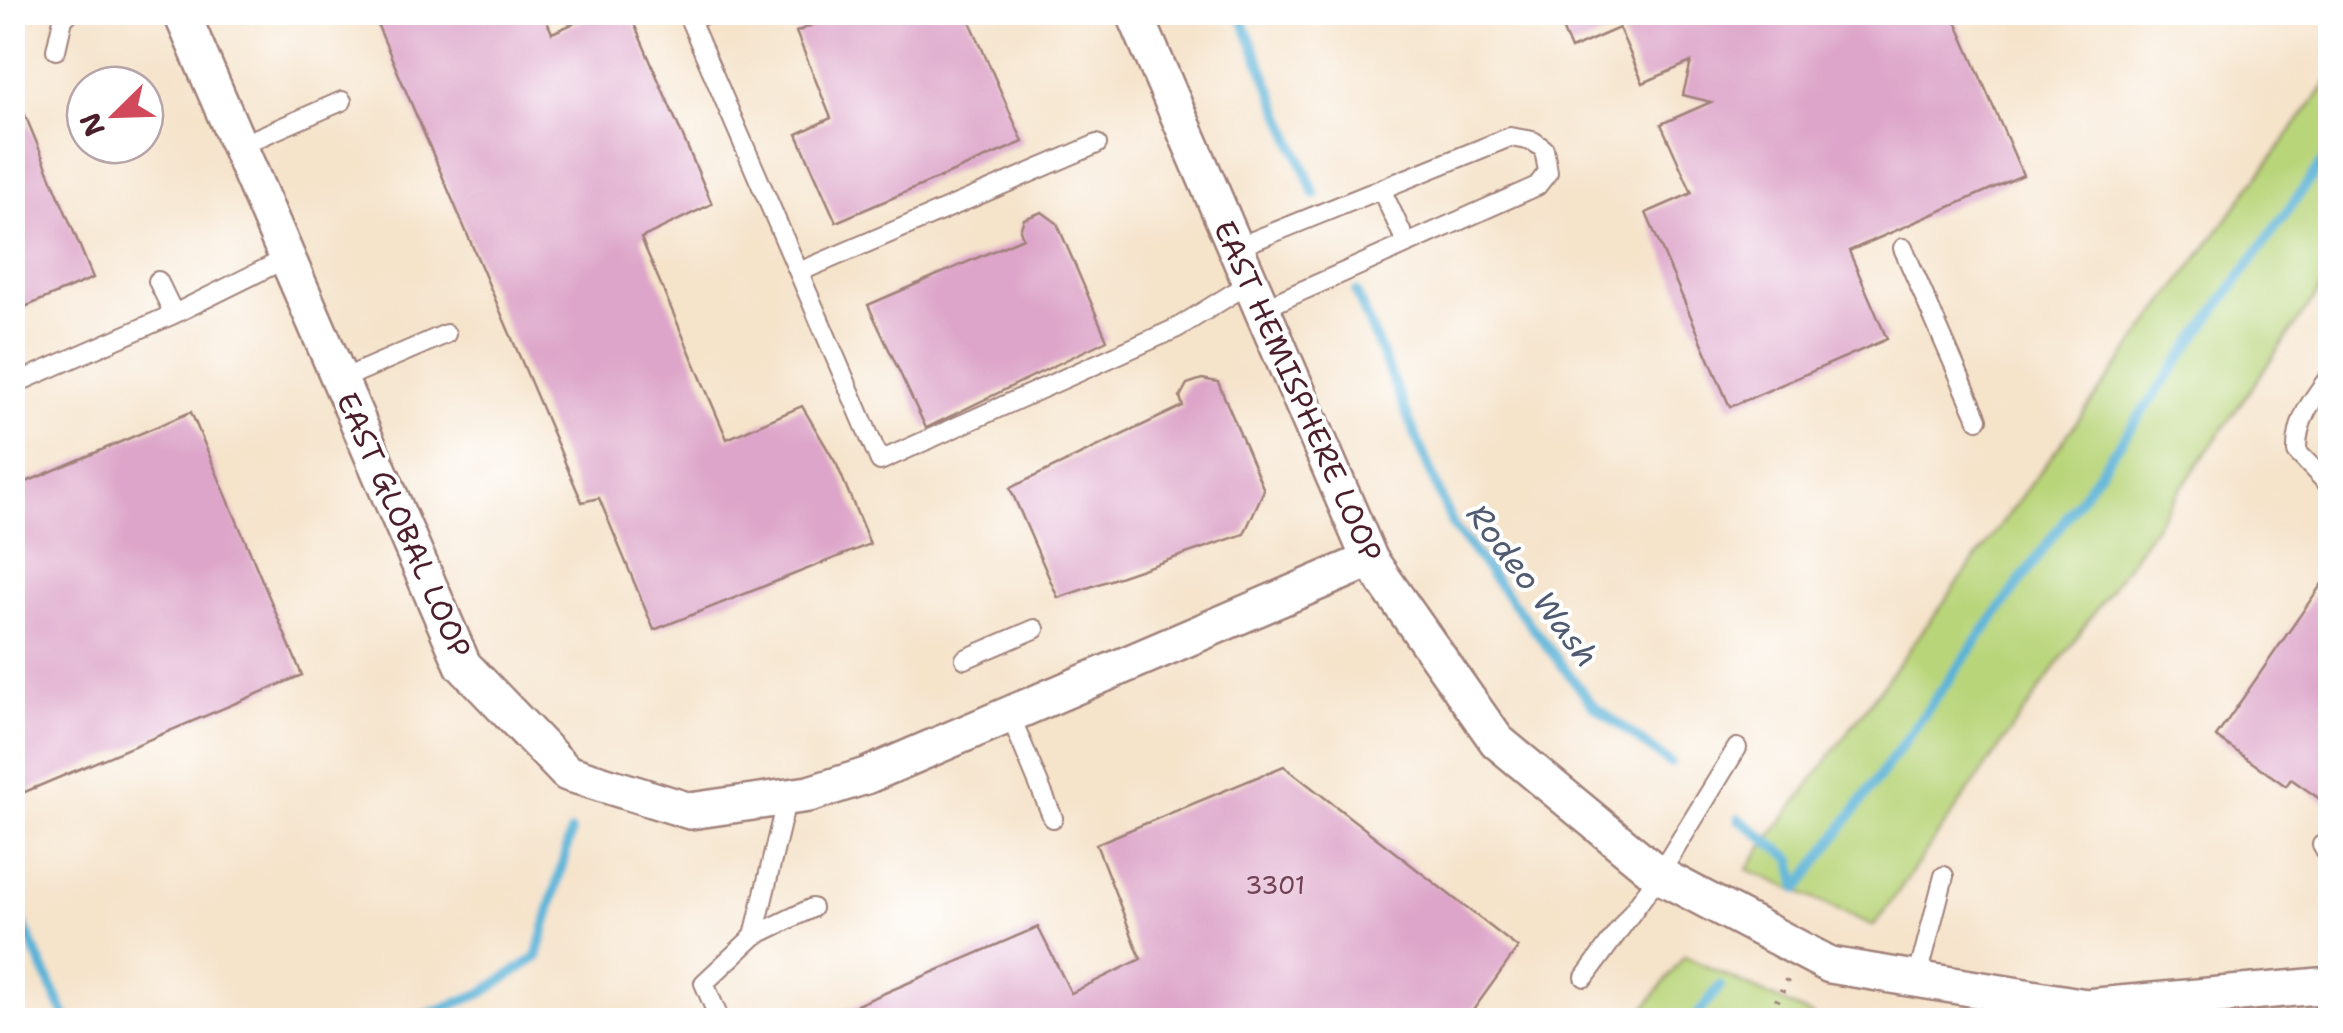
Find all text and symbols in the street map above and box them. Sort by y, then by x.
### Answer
north arrow [65,65,165,165]
text: N [70,107,114,142]
street label: EAST HEMISPHERE LOOP [1204,214,1392,568]
street label: EAST GLOBAL LOOP [327,386,481,664]
water label: Rodeo Wash [1457,494,1609,676]
house number: 3301 [1245,868,1305,902]

